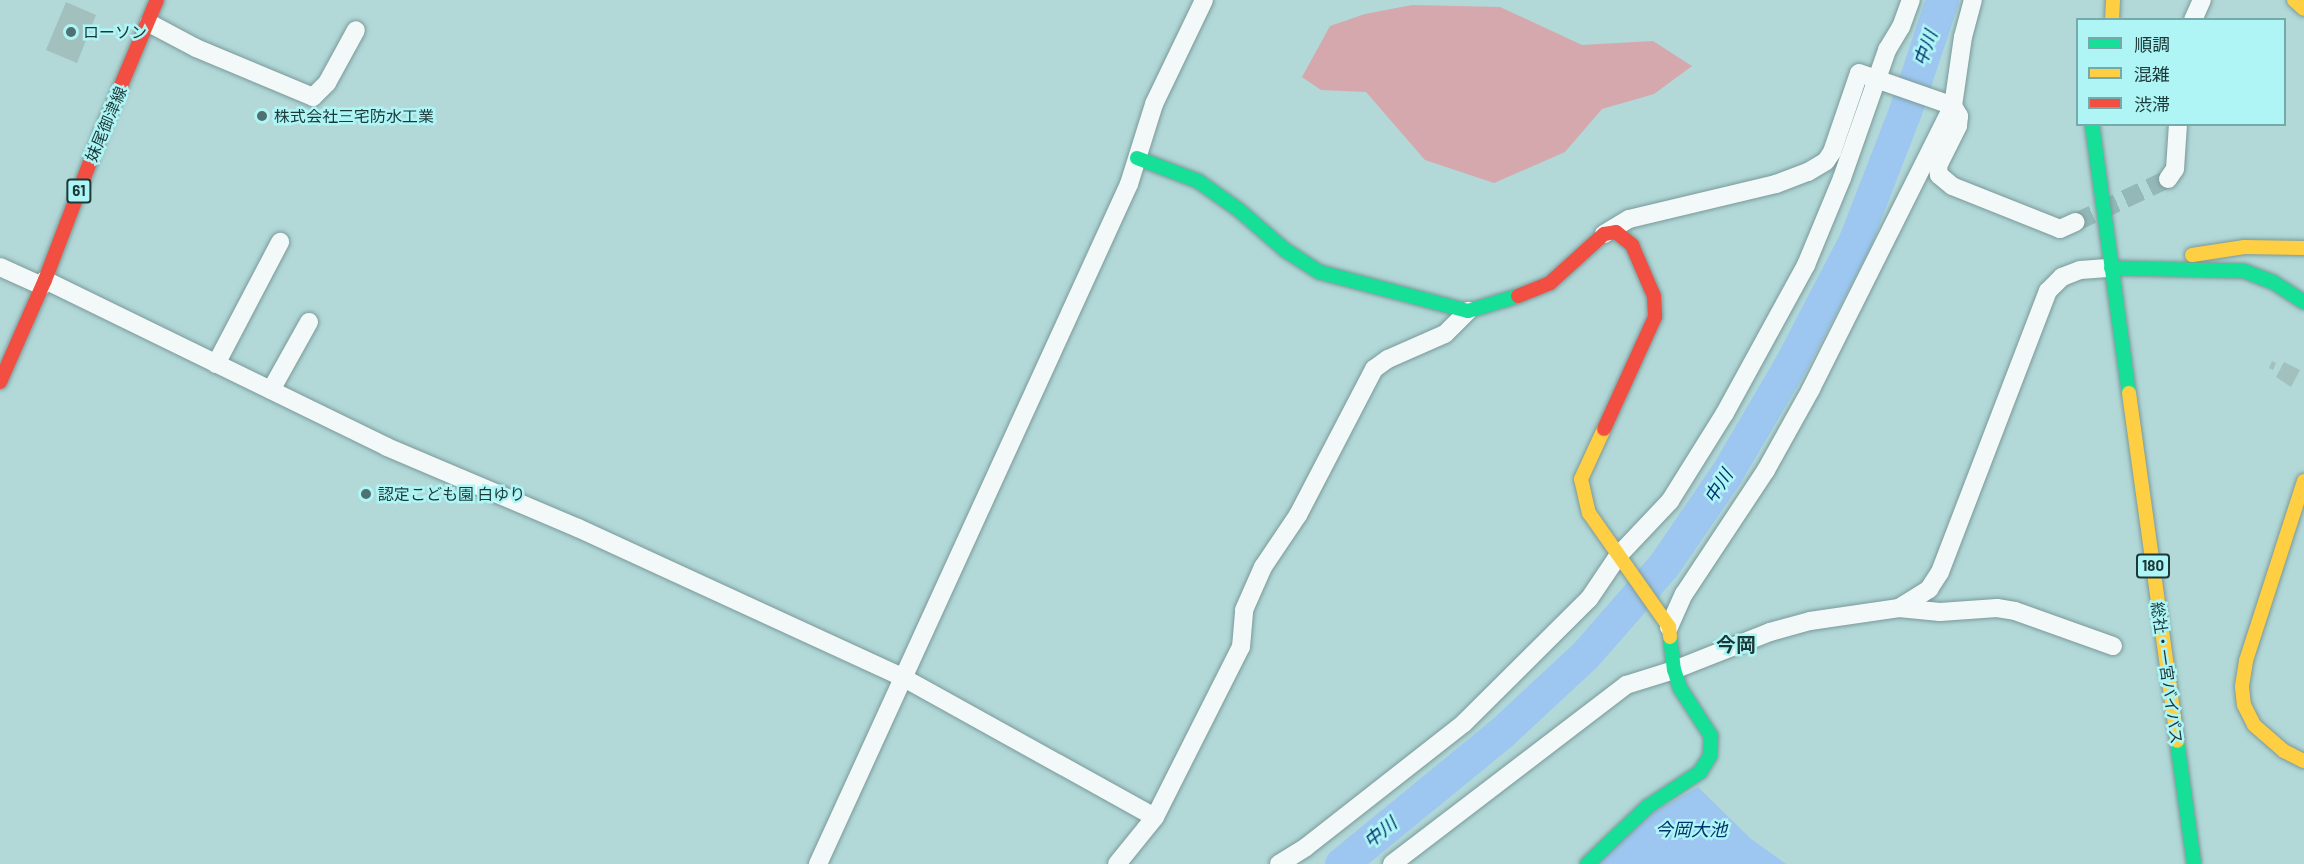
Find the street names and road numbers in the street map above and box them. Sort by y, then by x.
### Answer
street label: 妹尾御津線 [82,83,130,165]
road number: 61 [66,179,92,203]
road number: 180 [2135,554,2171,578]
street label: 総社・一宮バイパス [2147,600,2187,746]

